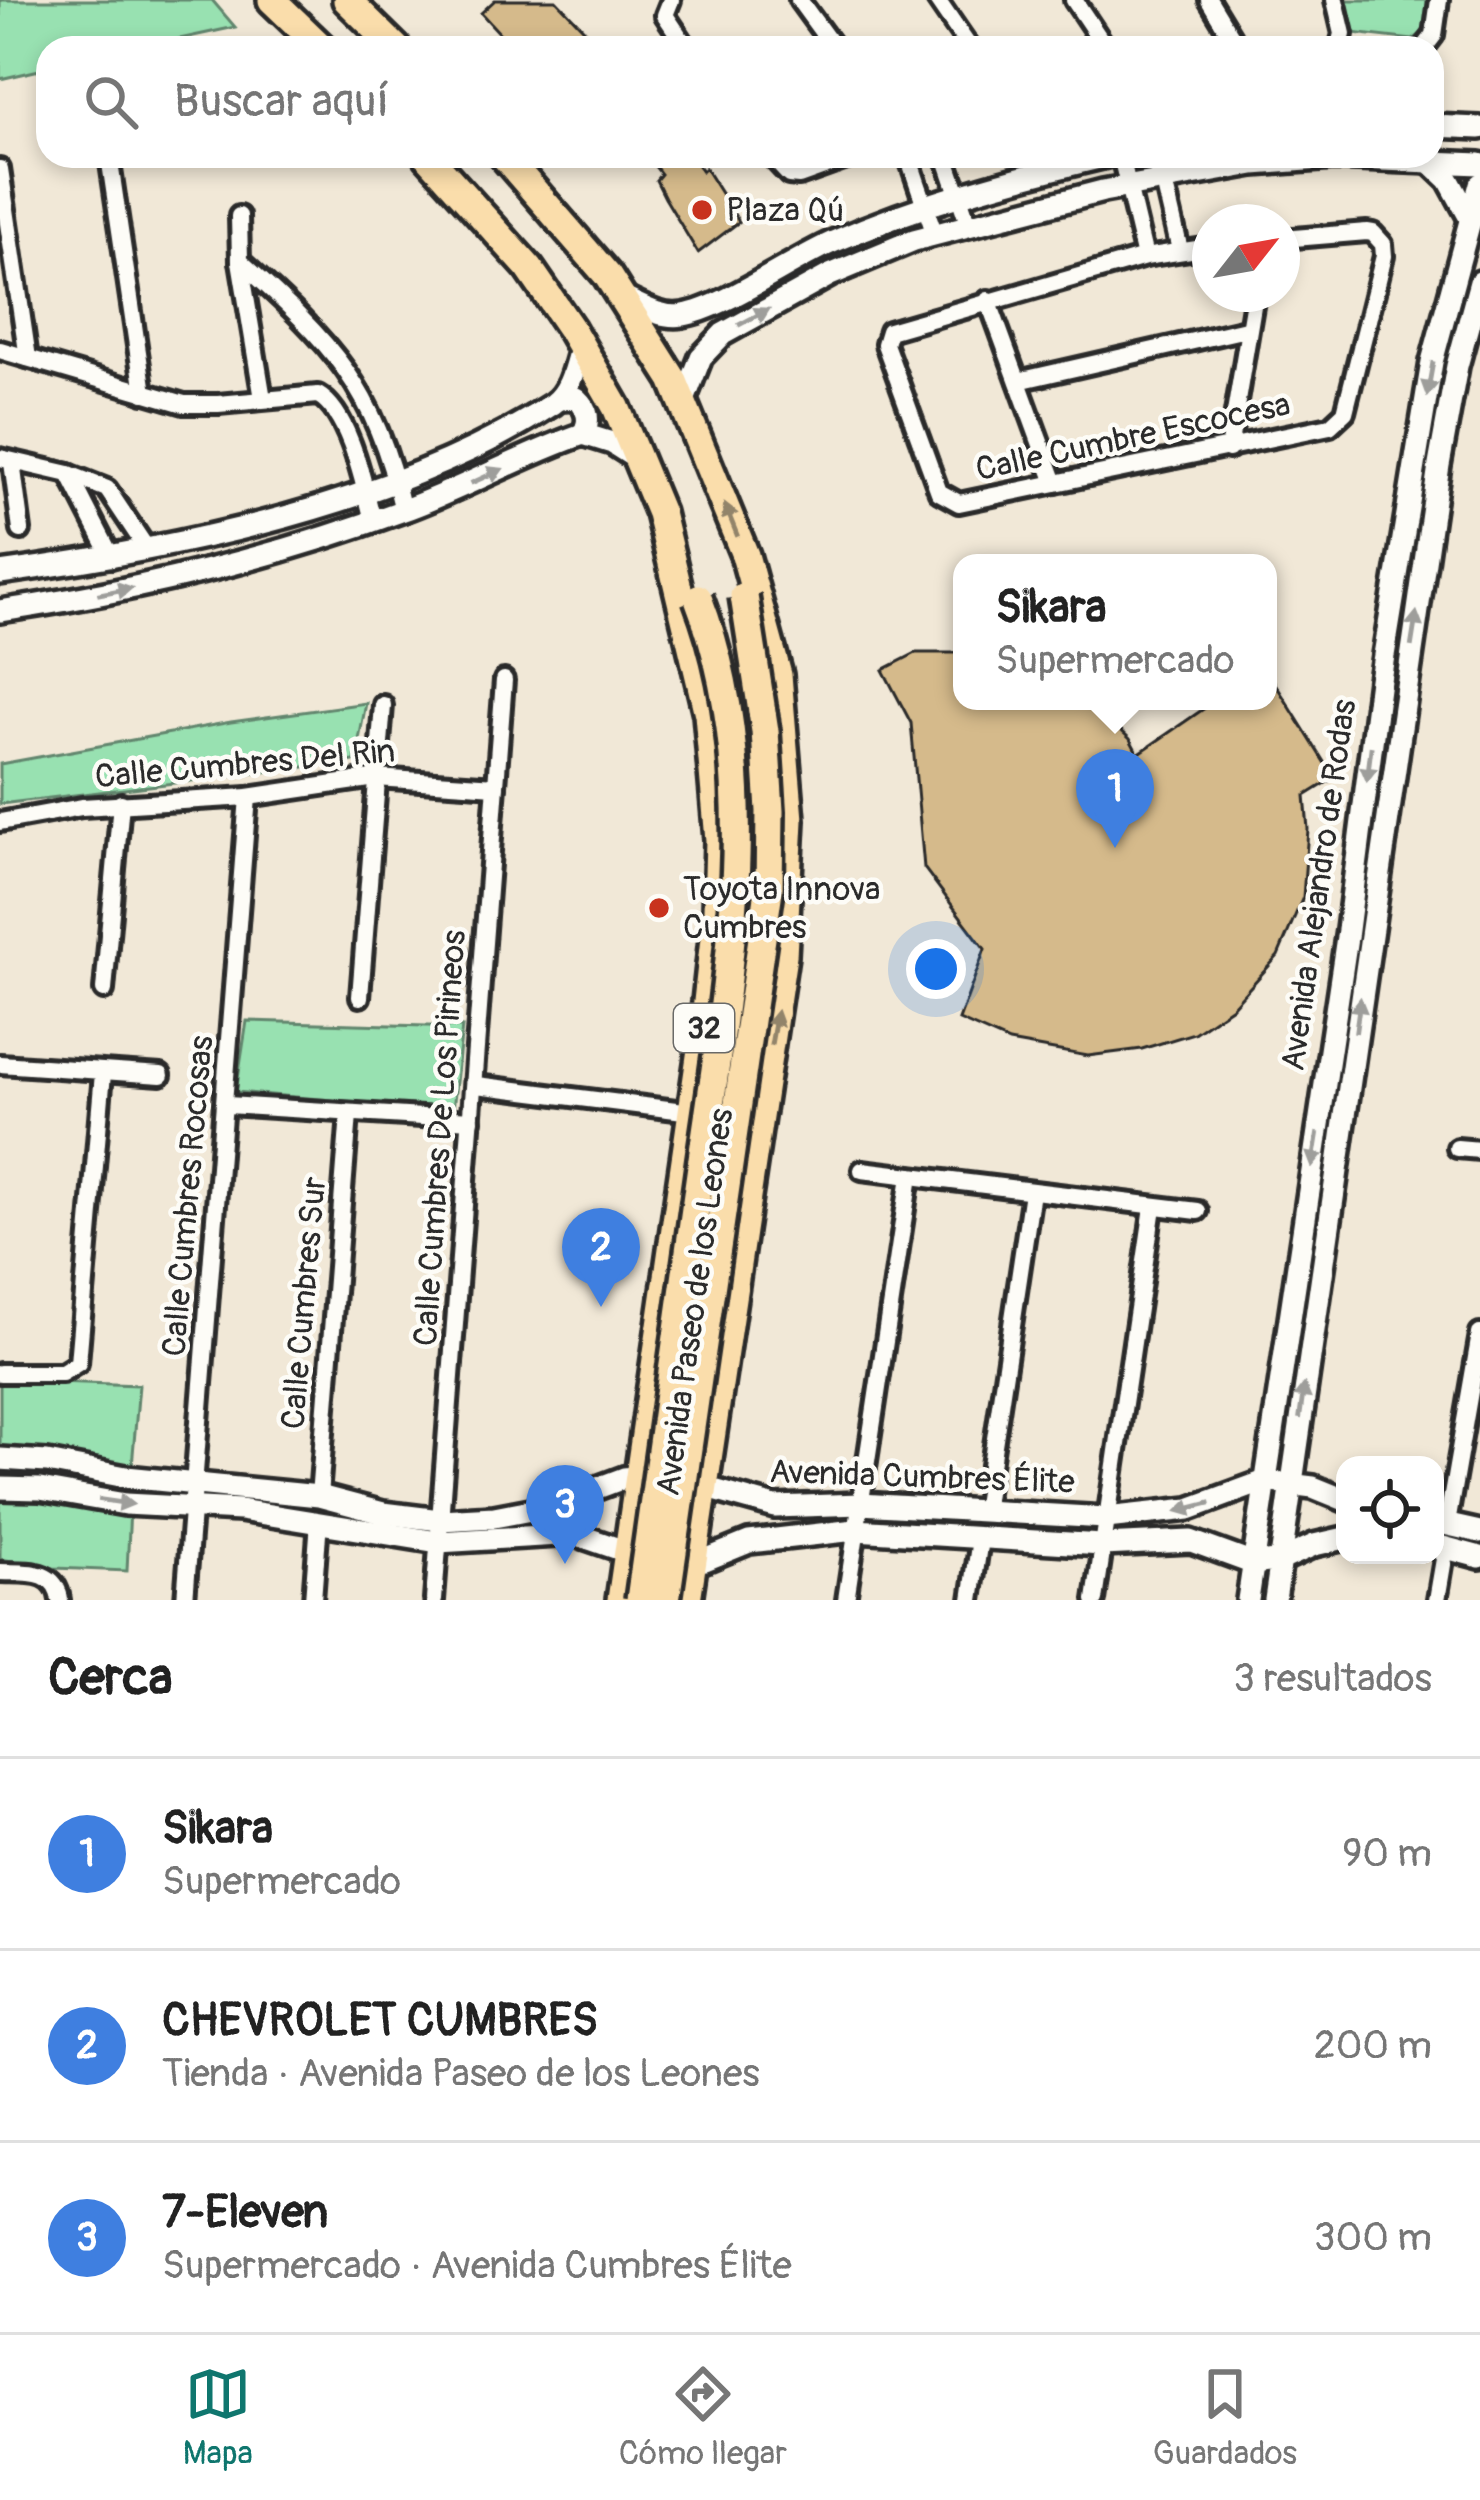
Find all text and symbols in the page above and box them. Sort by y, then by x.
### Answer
search box [36,36,1444,168]
icon: search [78,69,144,135]
text: Buscar aquí [174,74,389,130]
place label: Plaza Qú [726,190,844,231]
marker: Plaza Qú [689,197,715,223]
north arrow [1192,204,1300,312]
one-way arrow [737,307,772,328]
one-way arrow [1420,360,1439,398]
street label: Calle Cumbre Escocesa [972,384,1294,490]
one-way arrow [470,466,505,486]
one-way arrow [721,502,740,538]
popup [953,554,1277,710]
text: Sikara [996,580,1106,636]
one-way arrow [97,581,135,600]
one-way arrow [1405,610,1424,647]
text: Supermercado [996,636,1234,685]
street label: Avenida Alejandro de Rodas [1273,696,1365,1073]
street label: Calle Cumbres Del Rin [93,730,397,798]
one-way arrow [1359,746,1378,783]
pin: 1 [1076,749,1154,848]
place label: Toyota Innova Cumbres [683,869,880,948]
marker: Toyota Innova Cumbres [646,895,672,921]
street label: Calle Cumbres De Los Pirineos [405,928,475,1347]
your location [906,939,966,999]
one-way arrow [1348,996,1367,1033]
road number: 32 [674,1004,734,1052]
one-way arrow [765,1008,784,1046]
street label: Calle Cumbres Rocosas [154,1034,222,1358]
street label: Avenida Paseo de los Leones [648,1105,743,1498]
one-way arrow [1305,1132,1324,1169]
street label: Calle Cumbres Sur [273,1175,335,1431]
pin: 2 [562,1208,640,1307]
one-way arrow [1293,1382,1312,1419]
street label: Avenida Cumbres Élite [769,1451,1075,1503]
map controls [1336,1456,1444,1564]
button: locate [1336,1456,1444,1564]
pin: 3 [526,1465,604,1564]
one-way arrow [98,1492,135,1511]
one-way arrow [1175,1498,1212,1517]
text: Cerca [48,1646,172,1710]
text: 3 resultados [1233,1654,1432,1703]
text: Sikara [162,1801,273,1857]
text: 1 [79,1829,95,1878]
text: 90 m [1342,1829,1432,1878]
text: Supermercado [162,1857,401,1906]
text: CHEVROLET CUMBRES [162,1993,598,2049]
text: 2 [76,2021,98,2070]
text: 200 m [1314,2021,1432,2070]
text: Tienda · Avenida Paseo de los Leones [162,2049,760,2098]
text: 7-Eleven [162,2185,328,2241]
text: 3 [76,2213,98,2262]
text: 300 m [1314,2213,1432,2262]
text: Supermercado · Avenida Cumbres Élite [162,2241,792,2290]
tab: Mapa [183,2361,253,2474]
tab: Cómo llegar [619,2361,787,2474]
tab: Guardados [1153,2361,1297,2474]

